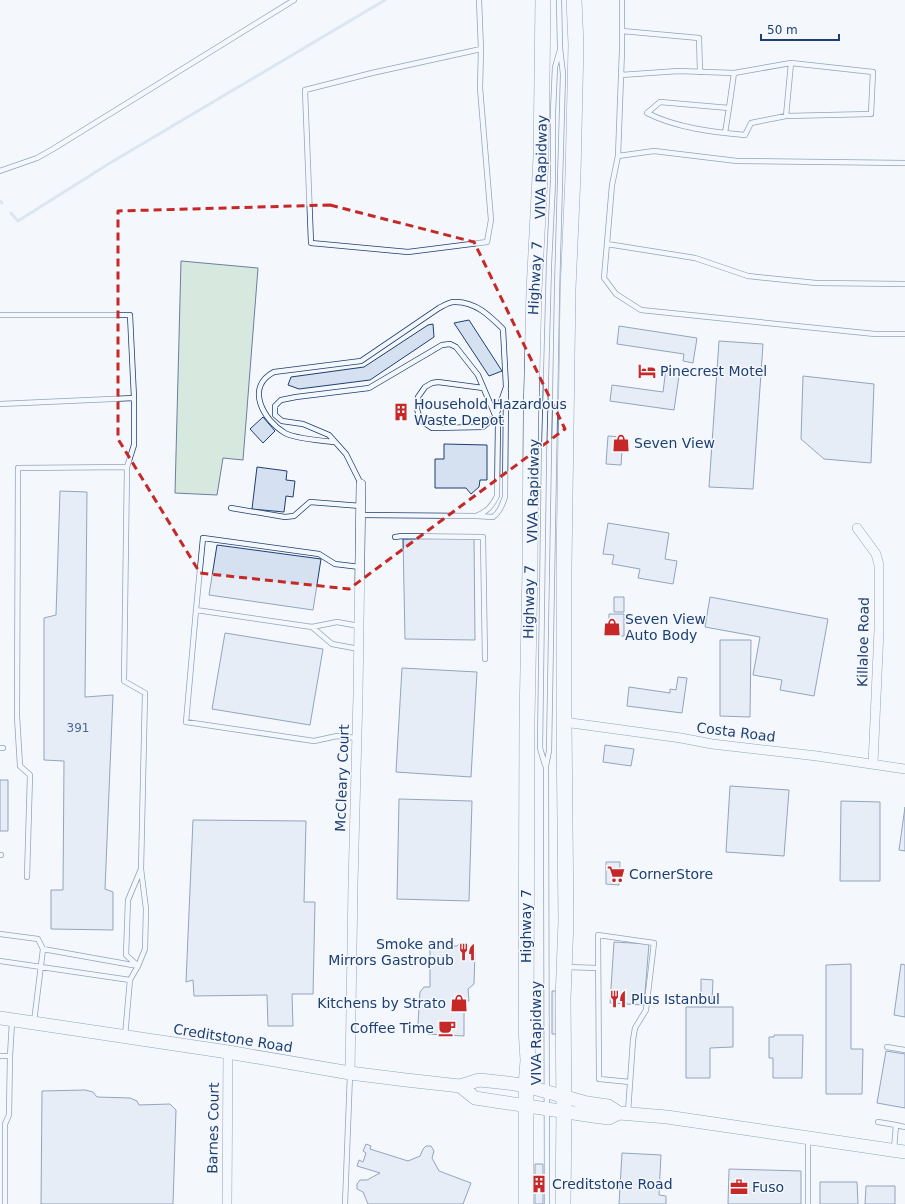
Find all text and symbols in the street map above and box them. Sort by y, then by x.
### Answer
scale bar [761,16,839,42]
text: 50 m [767,23,798,37]
street label: VIVA Rapidway [532,115,550,219]
street label: Highway 7 [525,241,545,315]
hotel icon: Pinecrest Motel [637,361,657,381]
place label: Pinecrest Motel [660,363,767,379]
place label: Household Hazardous Waste Depot [414,396,567,428]
building icon: Household Hazardous Waste Depot [391,402,411,422]
shop icon: Seven View [611,433,631,453]
place label: Seven View [634,435,715,451]
street label: VIVA Rapidway [524,439,542,543]
street label: Highway 7 [520,565,538,639]
street label: Killaloe Road [854,597,872,687]
place label: Seven View Auto Body [625,611,706,643]
shop icon: Seven View Auto Body [602,617,622,637]
street label: Costa Road [696,719,776,745]
house number: 391 [67,721,89,735]
street label: McCleary Court [332,723,352,832]
supermarket icon: CornerStore [606,864,626,884]
place label: CornerStore [629,866,713,882]
street label: Highway 7 [518,889,534,963]
place label: Smoke and Mirrors Gastropub [328,936,454,968]
restaurant icon: Smoke and Mirrors Gastropub [457,942,477,962]
street label: VIVA Rapidway [528,981,544,1085]
restaurant icon: Plus Istanbul [608,989,628,1009]
place label: Plus Istanbul [631,991,720,1007]
shop icon: Kitchens by Strato [449,993,469,1013]
place label: Kitchens by Strato [317,995,446,1011]
cafe icon: Coffee Time [437,1018,457,1038]
place label: Coffee Time [350,1020,434,1036]
street label: Creditstone Road [172,1021,294,1055]
street label: Barnes Court [204,1082,222,1174]
building icon: Creditstone Road [529,1174,549,1194]
place label: Creditstone Road [552,1176,673,1192]
office icon: Fuso [729,1177,749,1197]
place label: Fuso [752,1179,784,1195]

